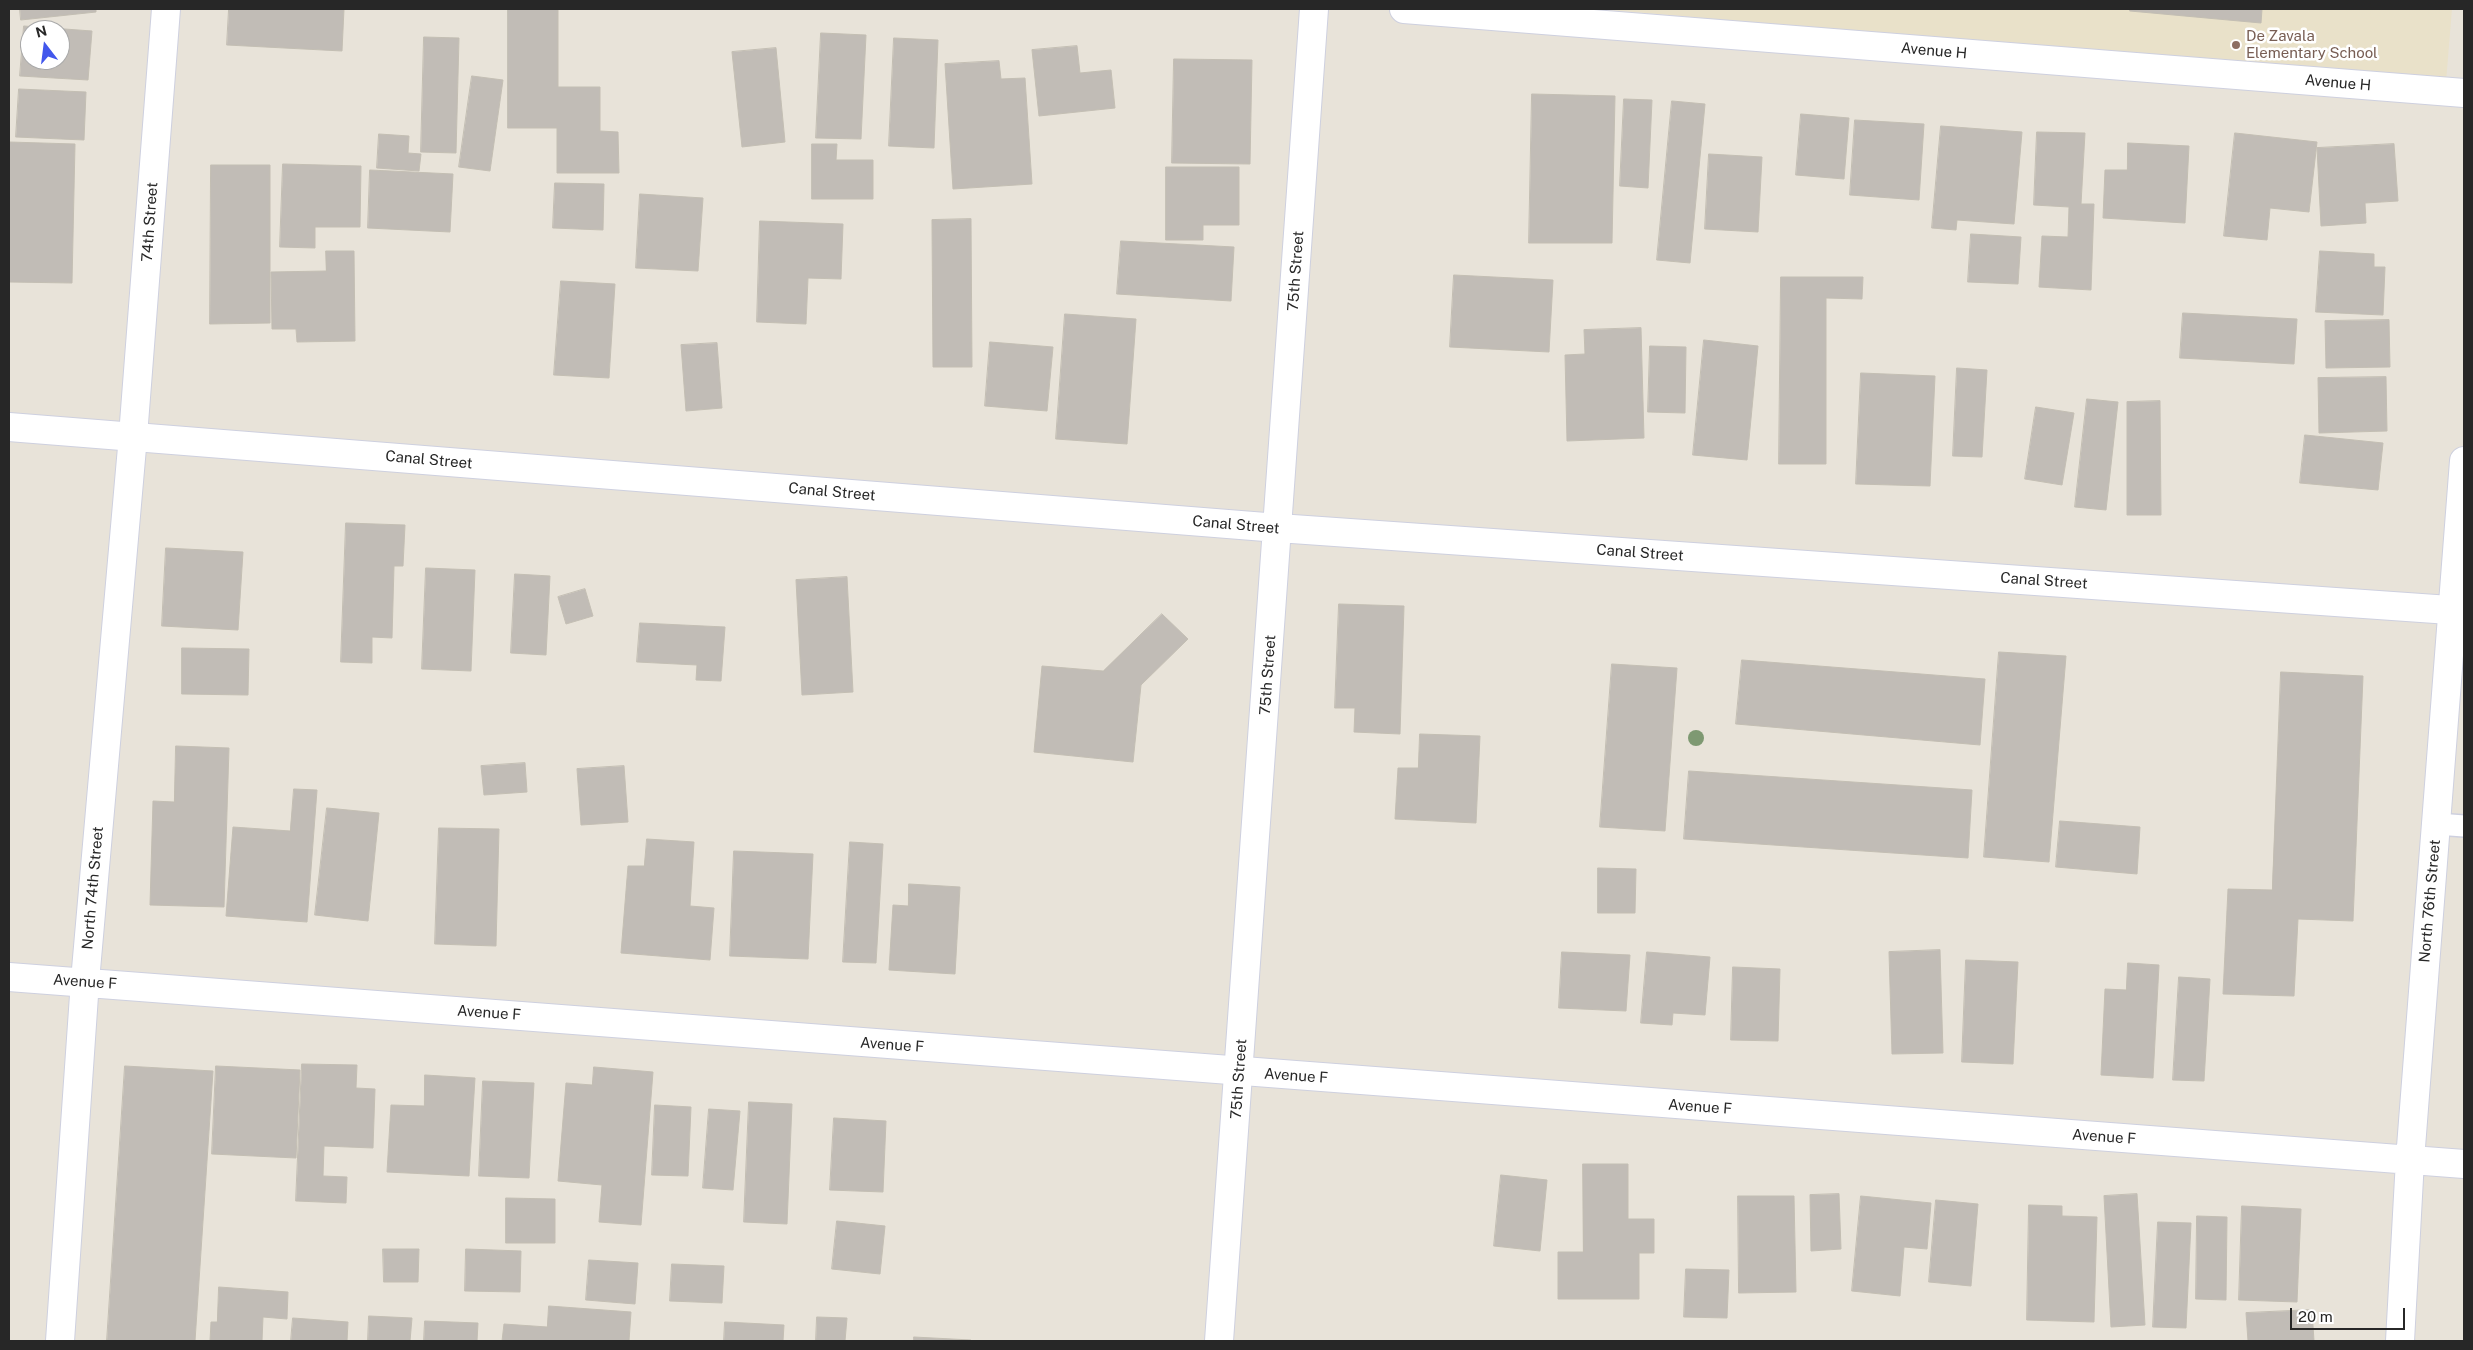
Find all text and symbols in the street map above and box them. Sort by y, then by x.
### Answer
north arrow [20,20,70,70]
text: N [34,22,49,41]
place label: De Zavala Elementary School [2246,27,2378,62]
street label: Avenue H [1900,39,1968,63]
marker: De Zavala Elementary School [2230,39,2242,51]
street label: Avenue H [2304,71,2372,95]
street label: 74th Street [138,181,162,263]
street label: 75th Street [1284,230,1308,312]
street label: Canal Street [385,447,473,473]
street label: Canal Street [788,479,876,505]
street label: Canal Street [1192,512,1280,538]
street label: Canal Street [1596,541,1684,565]
street label: Canal Street [2000,569,2088,593]
street label: 75th Street [1256,634,1280,716]
street label: North 74th Street [79,826,107,950]
street label: North 76th Street [2416,839,2444,963]
street label: Avenue F [52,971,118,993]
street label: Avenue F [456,1002,522,1024]
street label: Avenue F [859,1034,925,1056]
street label: 75th Street [1227,1038,1251,1120]
street label: Avenue F [1263,1065,1329,1087]
street label: Avenue F [1667,1096,1733,1118]
street label: Avenue F [2071,1126,2137,1148]
scale bar [2293,1298,2408,1330]
text: 20 m [2298,1308,2333,1325]

